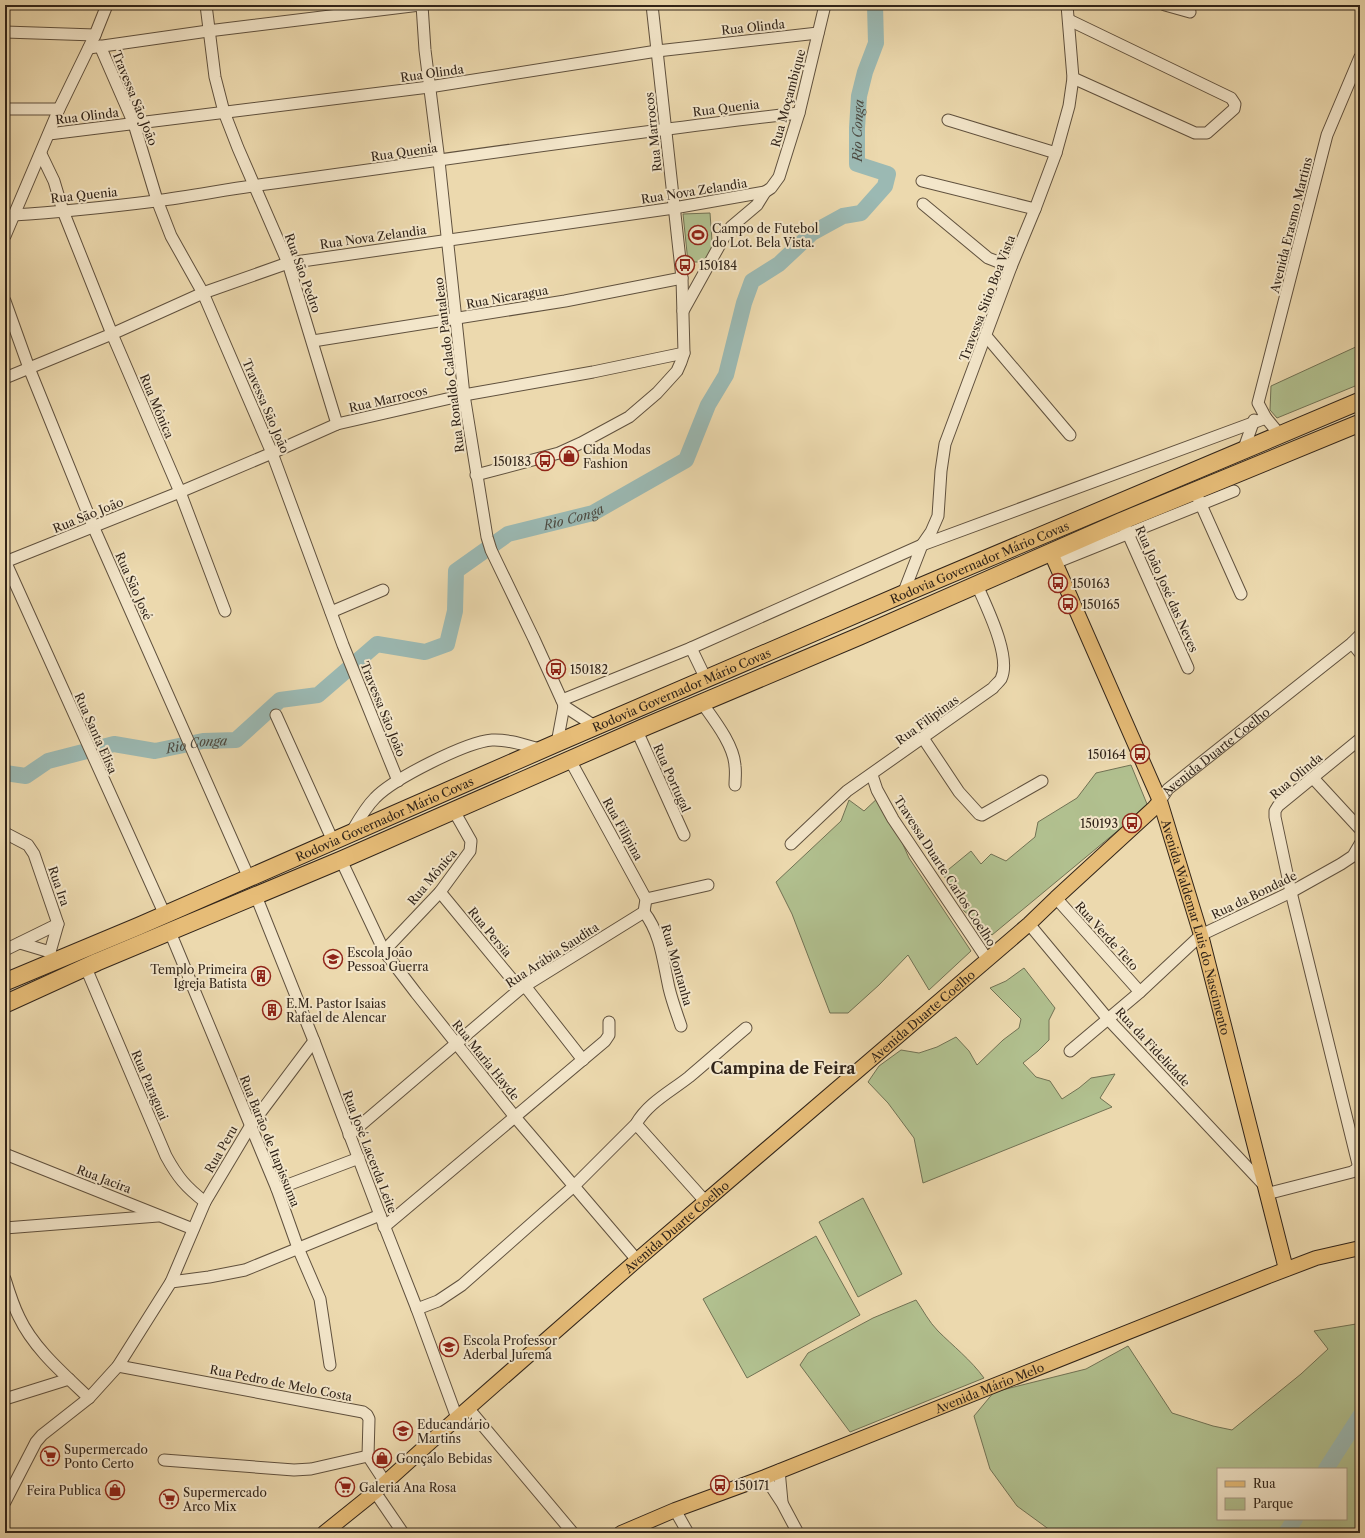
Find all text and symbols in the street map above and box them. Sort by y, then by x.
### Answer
street label: Rua Olinda [720,16,786,38]
street label: Rua Moçambique [768,47,808,149]
street label: Travessa São João [109,48,161,148]
street label: Rua Olinda [399,61,465,85]
street label: Rua Marrocos [641,91,665,173]
street label: Rua Quenia [692,96,761,120]
water label: Rio Conga [849,99,867,163]
street label: Rua Olinda [54,105,120,127]
street label: Rua Quenia [370,140,439,164]
street label: Avenida Erasmo Martins [1267,156,1315,295]
street label: Rua Nova Zelandia [640,175,749,207]
street label: Rua Quenia [50,184,119,206]
place label: Campo de Futebol do Lot. Bela Vista. [712,221,819,250]
street label: Rua Nova Zelandia [319,222,428,252]
sports icon: Campo de Futebol do Lot. Bela Vista. [687,224,709,246]
street label: Rua São Pedro [282,231,324,315]
street label: Travessa Sitio Boa Vista [956,232,1018,363]
bus stop icon: 150184 [674,254,696,276]
place label: 150184 [699,258,737,273]
street label: Rua Ronaldo Calado Pantaleao [431,277,467,453]
street label: Rua Nicaragua [465,282,550,312]
street label: Travessa São João [239,357,293,455]
street label: Rua Mônica [137,372,178,441]
street label: Rua Marrocos [347,383,429,415]
place label: Cida Modas Fashion [583,442,651,471]
shop icon: Cida Modas Fashion [558,445,580,467]
bus stop icon: 150183 [534,450,556,472]
place label: 150183 [493,454,531,469]
street label: Rua São João [51,494,125,536]
water label: Rio Conga [541,500,607,533]
street label: Rodovia Governador Mário Covas [887,517,1071,606]
street label: Rua João José das Neves [1132,523,1202,655]
street label: Rua São José [112,550,156,623]
bus stop icon: 150163 [1047,572,1069,594]
place label: 150163 [1072,576,1110,591]
bus stop icon: 150165 [1057,593,1079,615]
place label: 150165 [1082,597,1120,612]
street label: Rodovia Governador Mário Covas [590,644,773,734]
bus stop icon: 150182 [545,658,567,680]
street label: Travessa São João [357,659,409,759]
place label: 150182 [570,662,608,677]
street label: Rua Santa Elisa [71,690,121,776]
street label: Rua Filipinas [893,692,961,748]
street label: Avenida Duarte Coelho [1158,704,1272,799]
water label: Rio Conga [163,732,228,757]
street label: Rua Portugal [650,741,694,815]
bus stop icon: 150164 [1129,743,1151,765]
place label: 150164 [1088,747,1126,762]
street label: Rua Olinda [1267,749,1326,802]
street label: Rodovia Governador Mário Covas [293,773,476,864]
street label: Travessa Duarte Carlos Coelho [891,793,999,949]
street label: Rua Filipina [600,795,647,863]
bus stop icon: 150193 [1121,812,1143,834]
place label: 150193 [1080,816,1118,831]
street label: Avenida Waldemar Luis do Nascimento [1158,816,1234,1036]
street label: Rua Mônica [404,845,460,908]
street label: Rua Ira [45,864,73,909]
street label: Rua da Bondade [1209,868,1299,922]
street label: Rua Verde Teto [1072,899,1142,973]
street label: Rua Persia [465,904,516,960]
street label: Rua Arábia Saudita [503,919,602,991]
street label: Rua Montanha [658,922,696,1008]
place label: Escola João Pessoa Guerra [347,945,429,974]
school or university icon: Escola João Pessoa Guerra [322,948,344,970]
place label: Templo Primeira Igreja Batista [150,962,248,991]
building icon: Templo Primeira Igreja Batista [250,965,272,987]
street label: Avenida Duarte Coelho [866,966,978,1065]
place label: E.M. Pastor Isaias Rafael de Alencar [286,996,386,1025]
building icon: E.M. Pastor Isaias Rafael de Alencar [261,999,283,1021]
street label: Rua da Fidelidade [1113,1004,1194,1090]
street label: Rua Maria Hayde [449,1017,523,1103]
street label: Rua Paraguai [129,1048,172,1123]
district label: Campina de Feira [710,1058,856,1078]
street label: Rua Barão de Itapissuma [237,1073,304,1210]
street label: Rua José Lacerda Leite [340,1089,400,1216]
street label: Rua Peru [201,1122,241,1175]
street label: Rua Jacira [75,1162,134,1196]
street label: Avenida Duarte Coelho [620,1177,732,1276]
place label: Escola Professor Aderbal Jurema [462,1333,557,1362]
school or university icon: Escola Professor Aderbal Jurema [438,1336,460,1358]
street label: Avenida Mário Melo [932,1359,1046,1416]
street label: Rua Pedro de Melo Costa [208,1362,354,1404]
place label: Educandário Martins [417,1417,490,1446]
school or university icon: Educandário Martins [392,1420,414,1442]
place label: Supermercado Ponto Certo [64,1442,148,1471]
supermarket icon: Supermercado Ponto Certo [39,1445,61,1467]
shop icon: Gonçalo Bebidas [371,1447,393,1469]
place label: Gonçalo Bebidas [396,1451,492,1466]
legend [1217,1468,1347,1520]
bus stop icon: 150171 [709,1474,731,1496]
supermarket icon: Galeria Ana Rosa [334,1476,356,1498]
text: Rua [1253,1476,1276,1491]
place label: 150171 [734,1478,769,1493]
shop icon: Feira Publica [104,1479,126,1501]
place label: Galeria Ana Rosa [359,1480,457,1495]
place label: Feira Publica [27,1483,102,1498]
place label: Supermercado Arco Mix [182,1485,267,1514]
supermarket icon: Supermercado Arco Mix [158,1488,180,1510]
text: Parque [1253,1496,1294,1511]

